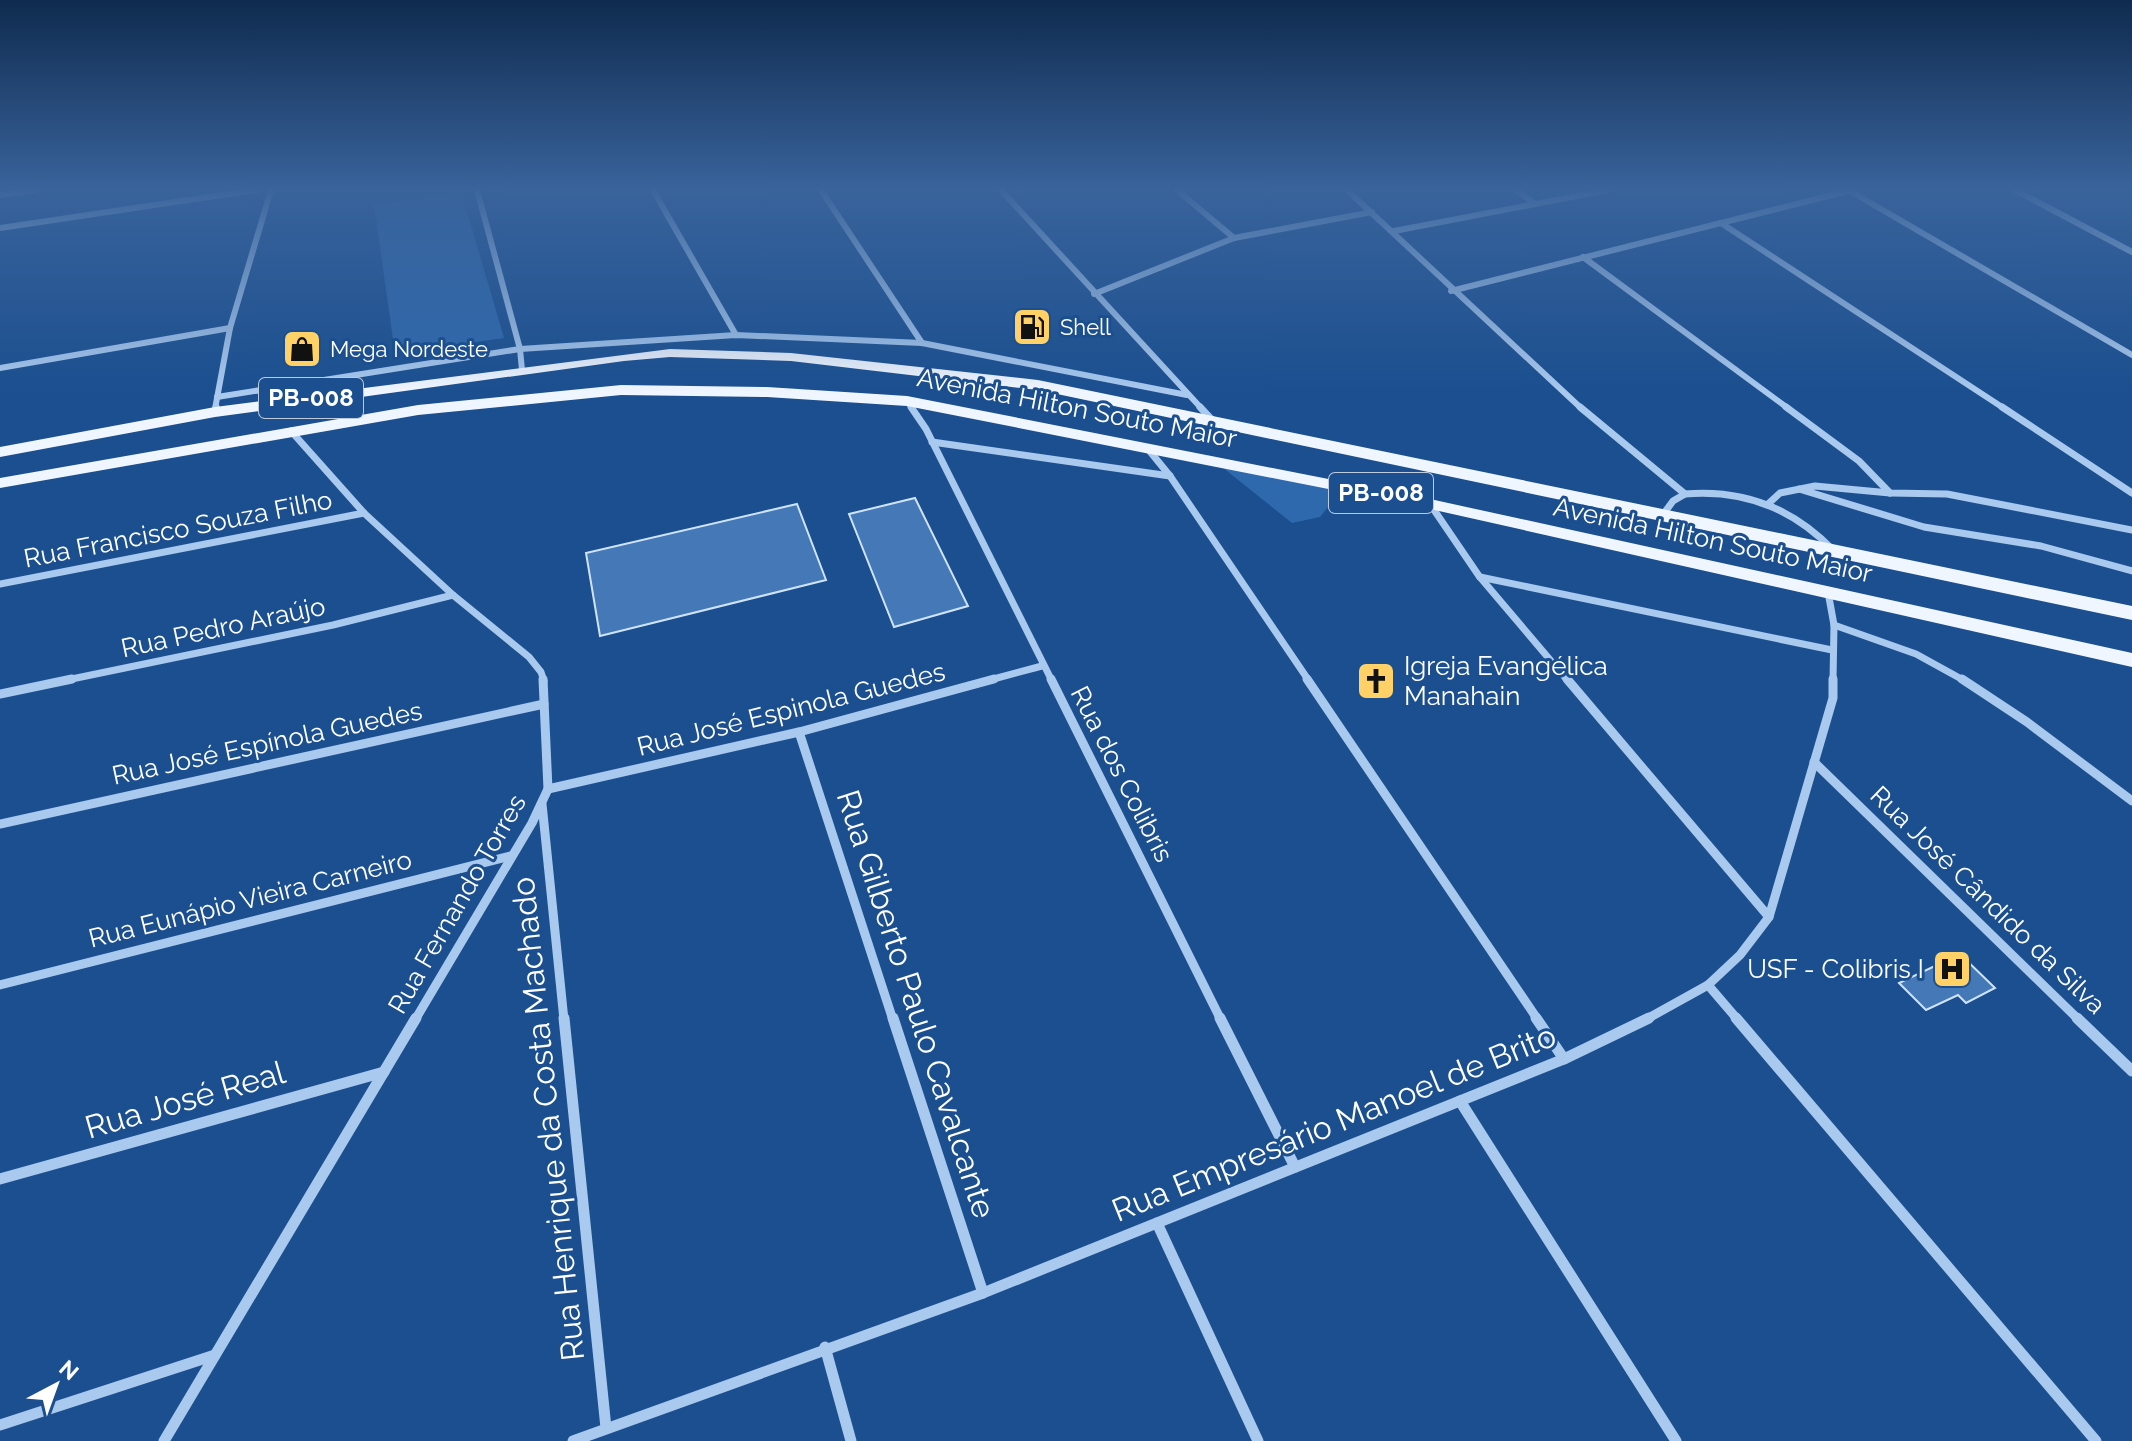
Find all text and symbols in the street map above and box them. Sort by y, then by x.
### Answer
fuel station icon: Shell [1011,306,1053,348]
place label: Shell [1060,314,1111,340]
shop icon: Mega Nordeste [281,328,323,370]
place label: Mega Nordeste [330,336,488,362]
street label: Avenida Hilton Souto Maior [915,362,1239,454]
road number: PB-008 [259,378,363,418]
road number: PB-008 [1329,473,1433,513]
street label: Rua Francisco Souza Filho [21,484,335,574]
street label: Avenida Hilton Souto Maior [1551,492,1875,588]
street label: Rua Pedro Araújo [118,591,328,663]
place label: Igreja Evangélica Manahain [1404,651,1608,711]
street label: Rua José Espinola Guedes [634,656,948,762]
church icon: Igreja Evangélica Manahain [1355,660,1397,702]
street label: Rua dos Colibris [1065,681,1179,867]
street label: Rua José Espínola Guedes [109,695,425,791]
street label: Rua José Cândido da Silva [1864,780,2112,1020]
street label: Rua Gilberto Paulo Cavalcante [830,785,1003,1222]
street label: Rua Fernando Torres [382,789,532,1019]
street label: Rua Eunápio Vieira Carneiro [85,844,415,954]
street label: Rua Henrique da Costa Machado [504,875,591,1363]
hospital icon: USF - Colibris I [1931,948,1973,990]
place label: USF - Colibris I [1747,954,1924,984]
street label: Rua Empresário Manoel de Brito [1107,1016,1561,1229]
street label: Rua José Real [81,1053,289,1146]
north arrow [16,1345,96,1425]
text: N [54,1355,84,1385]

